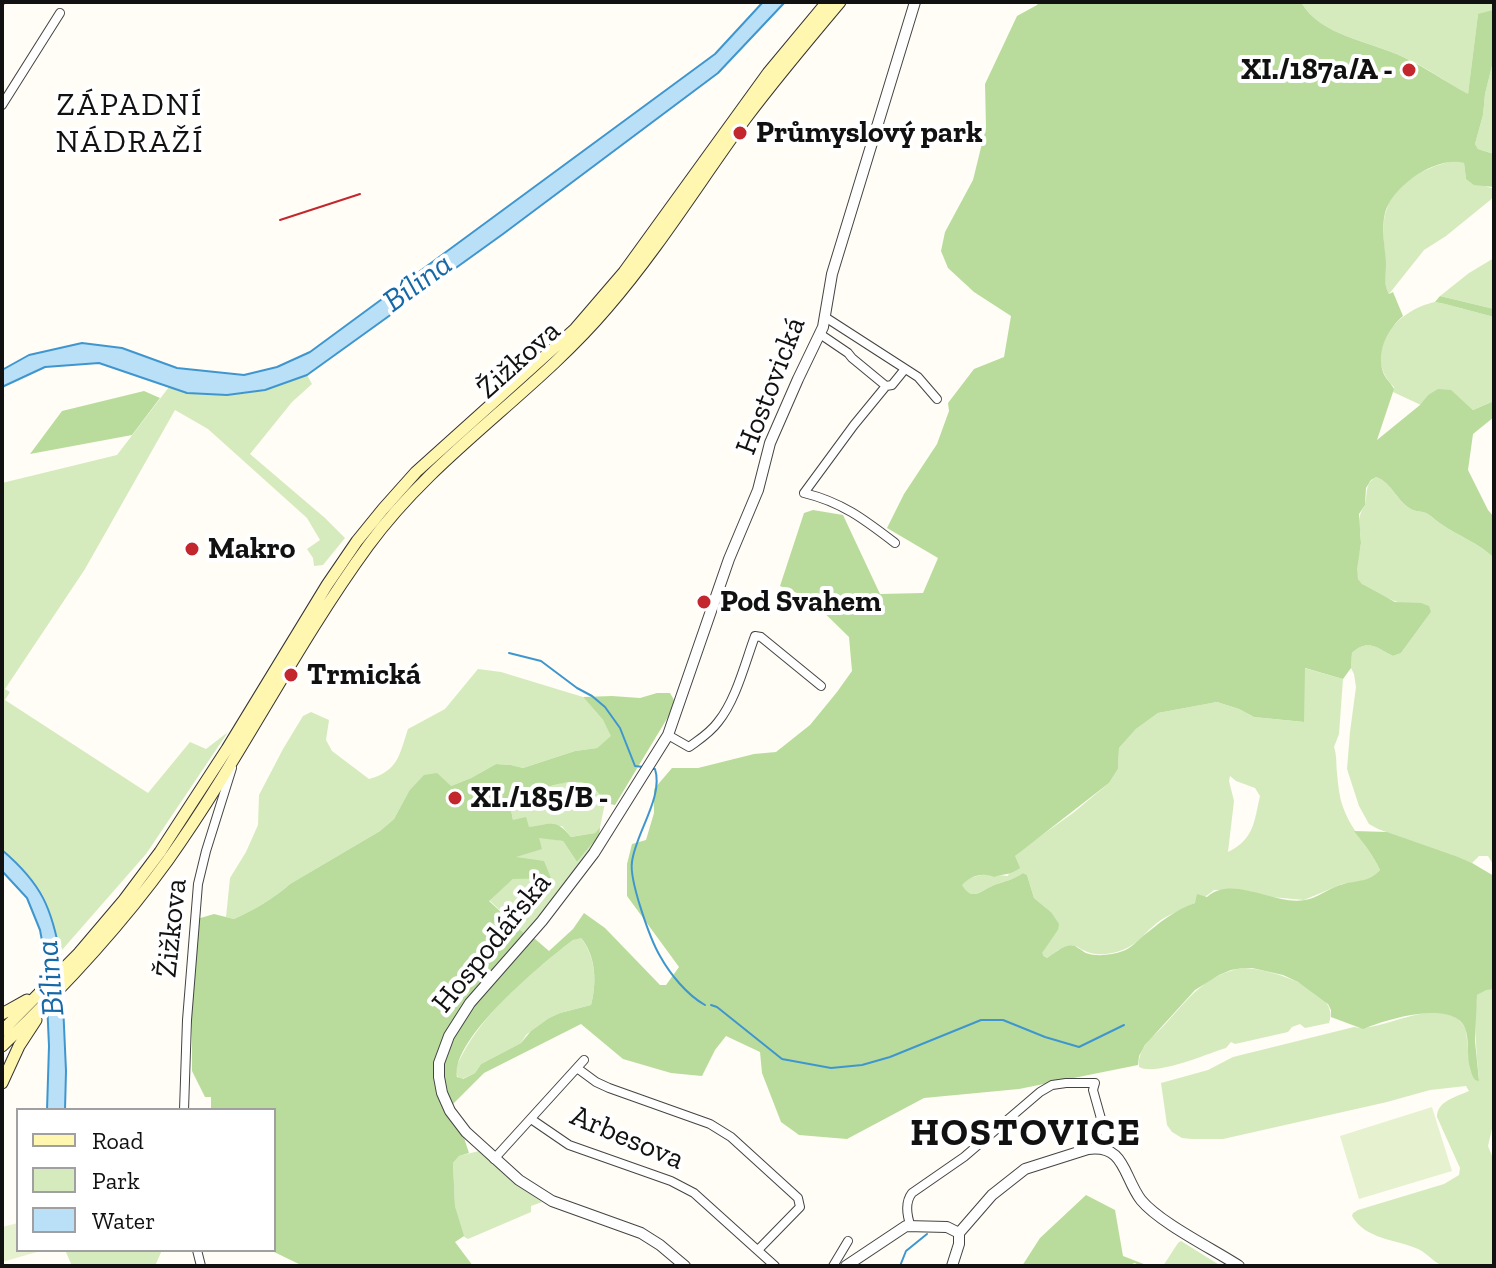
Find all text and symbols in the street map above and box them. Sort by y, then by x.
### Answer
place label: XI./187a/A - [1241,52,1393,88]
marker: XI./187a/A - [1400,61,1418,79]
district label: ZÁPADNÍ NÁDRAŽÍ [55,87,205,162]
place label: Průmyslový park [756,115,983,151]
marker: Průmyslový park [731,124,749,142]
water label: Bílina [376,245,460,321]
street label: Hostovická [728,312,814,460]
street label: Žižkova [470,313,568,407]
place label: Makro [208,531,295,567]
marker: Makro [183,540,201,558]
place label: Pod Svahem [720,584,881,620]
marker: Pod Svahem [695,593,713,611]
place label: Trmická [307,657,421,693]
marker: Trmická [282,666,300,684]
place label: XI./185/B - [471,780,608,816]
marker: XI./185/B - [446,789,464,807]
street label: Hospodářská [425,866,559,1020]
street label: Žižkova [149,877,195,979]
water label: Bílina [29,939,73,1017]
street label: Arbesova [565,1098,689,1178]
legend [16,1108,276,1252]
district label: HOSTOVICE [910,1111,1142,1157]
text: Road [92,1126,144,1155]
text: Park [92,1166,140,1195]
text: Water [92,1206,155,1235]

